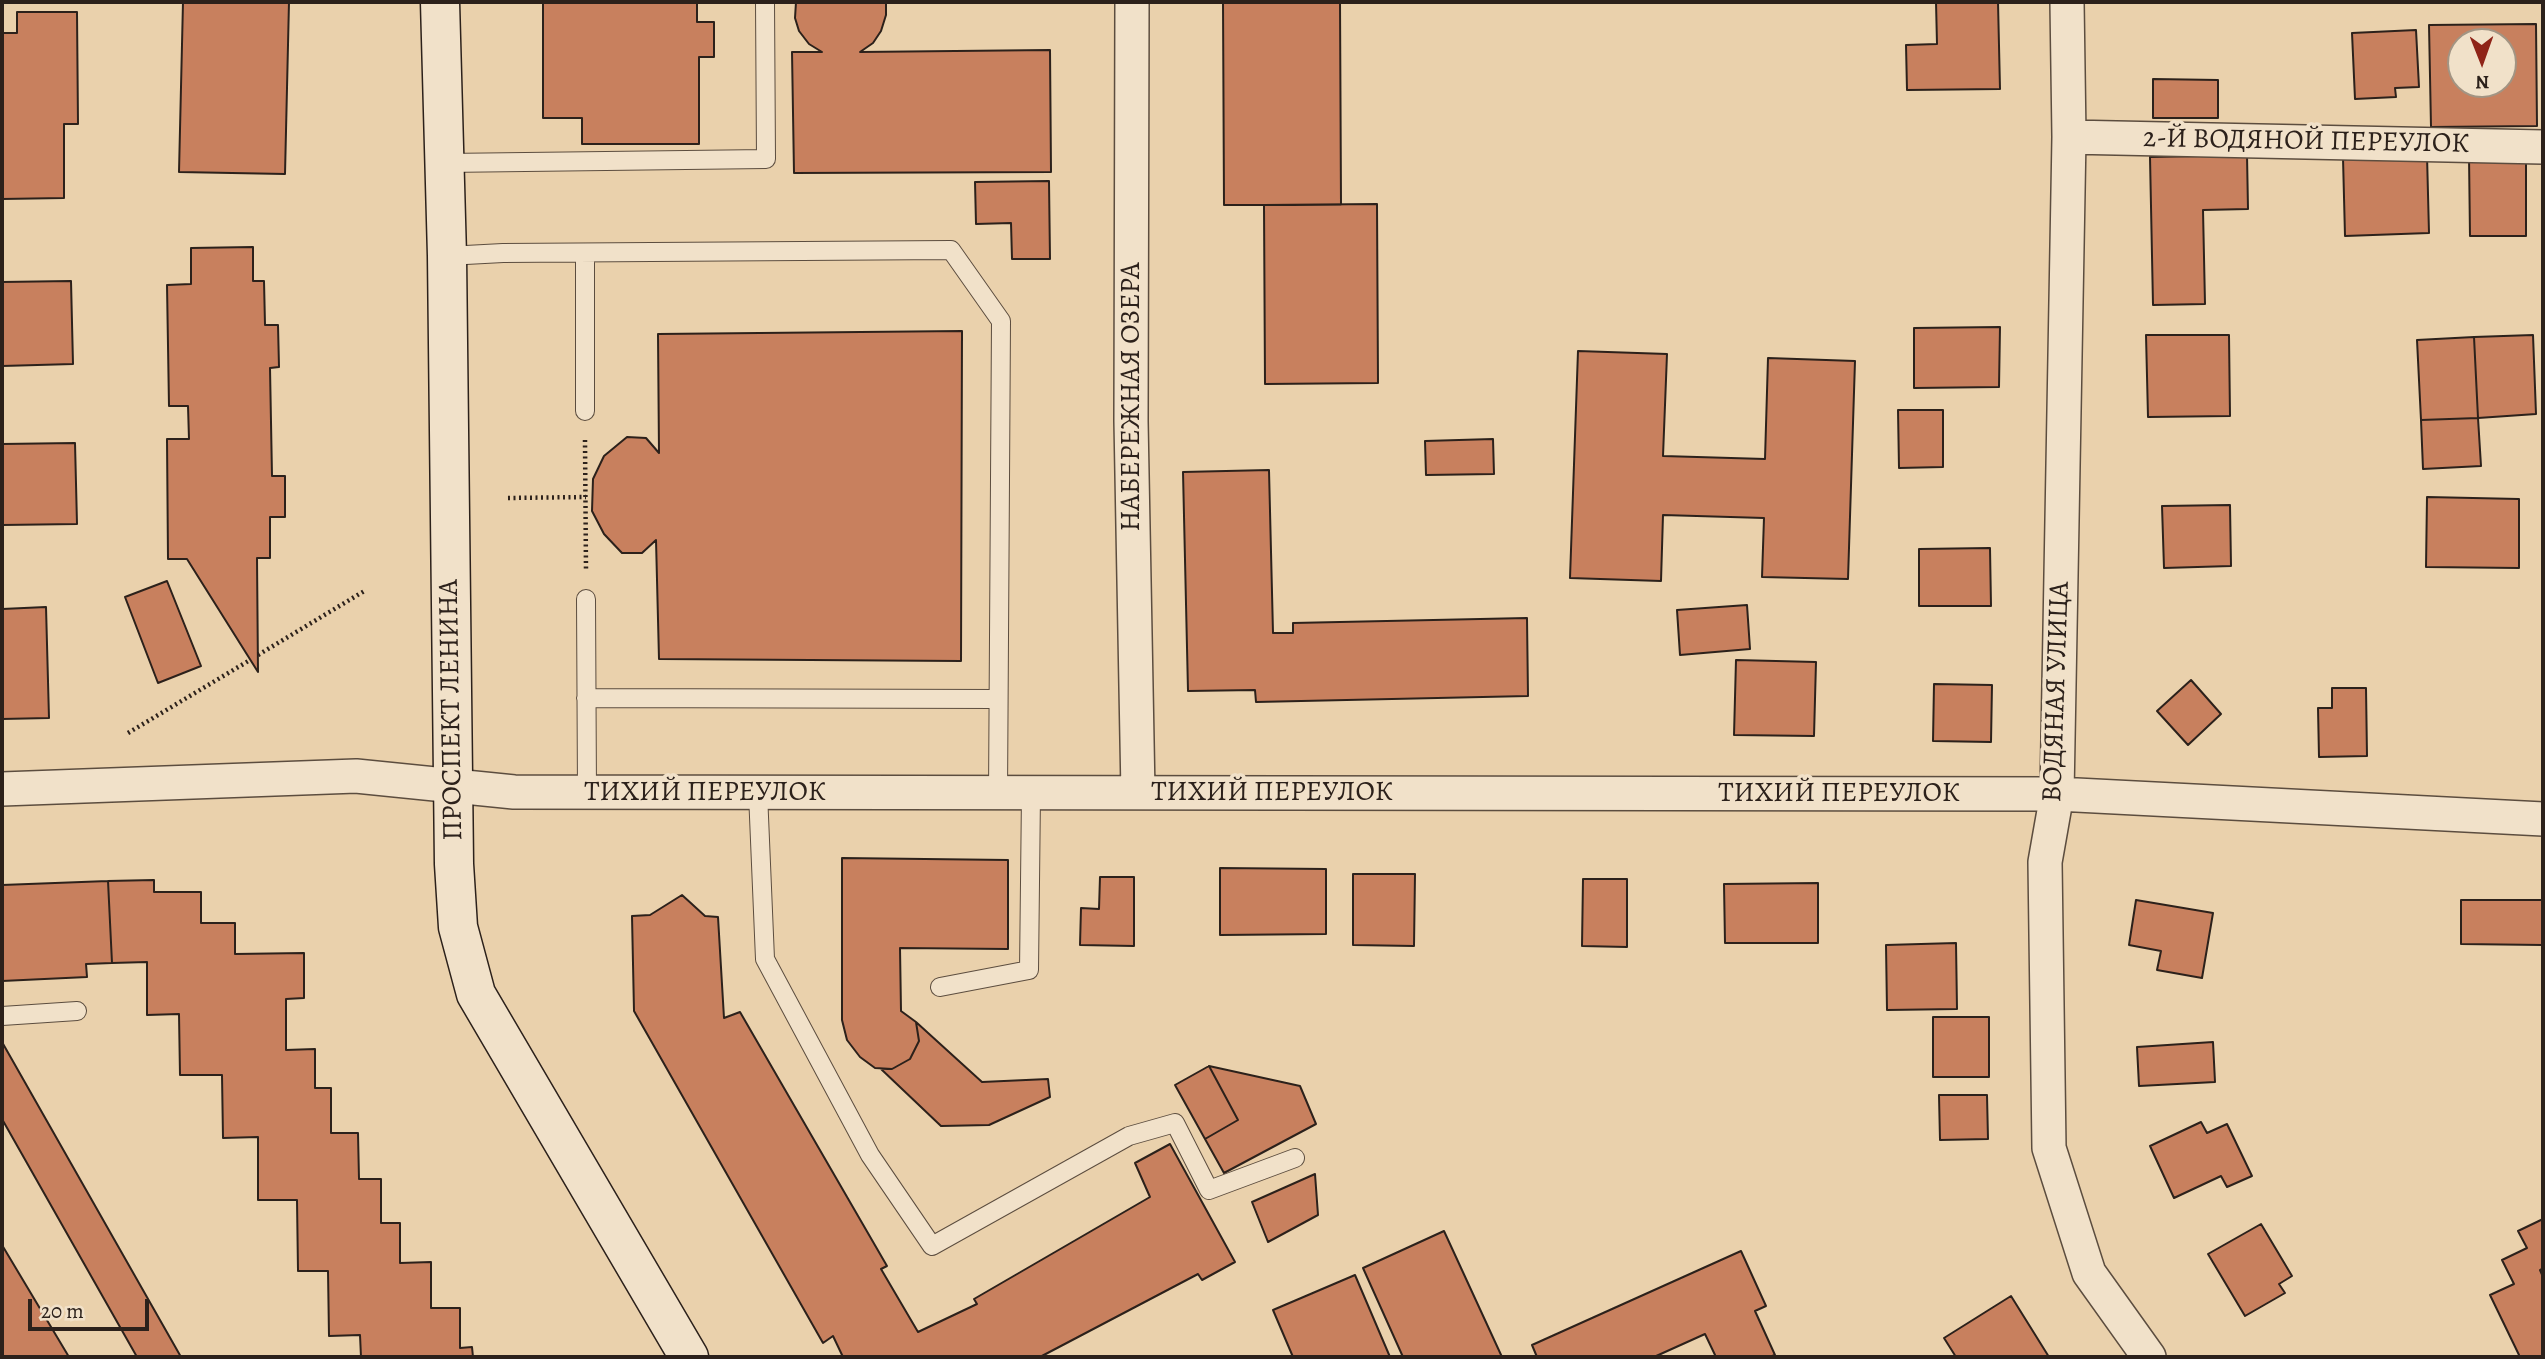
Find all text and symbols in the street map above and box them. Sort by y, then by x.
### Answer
north arrow [2447,28,2517,98]
text: N [2475,69,2489,95]
street label: 2-Й ВОДЯНОЙ ПЕРЕУЛОК [2143,122,2469,162]
street label: НАБЕРЕЖНАЯ ОЗЕРА [1115,262,1149,532]
street label: ПРОСПЕКТ ЛЕНИНА [433,579,471,841]
street label: ВОДЯНАЯ УЛИЦА [2036,581,2078,803]
street label: ТИХИЙ ПЕРЕУЛОК [584,776,826,810]
street label: ТИХИЙ ПЕРЕУЛОК [1151,776,1393,810]
street label: ТИХИЙ ПЕРЕУЛОК [1718,777,1960,811]
scale bar [32,1286,152,1330]
text: 20 m [41,1297,84,1325]

